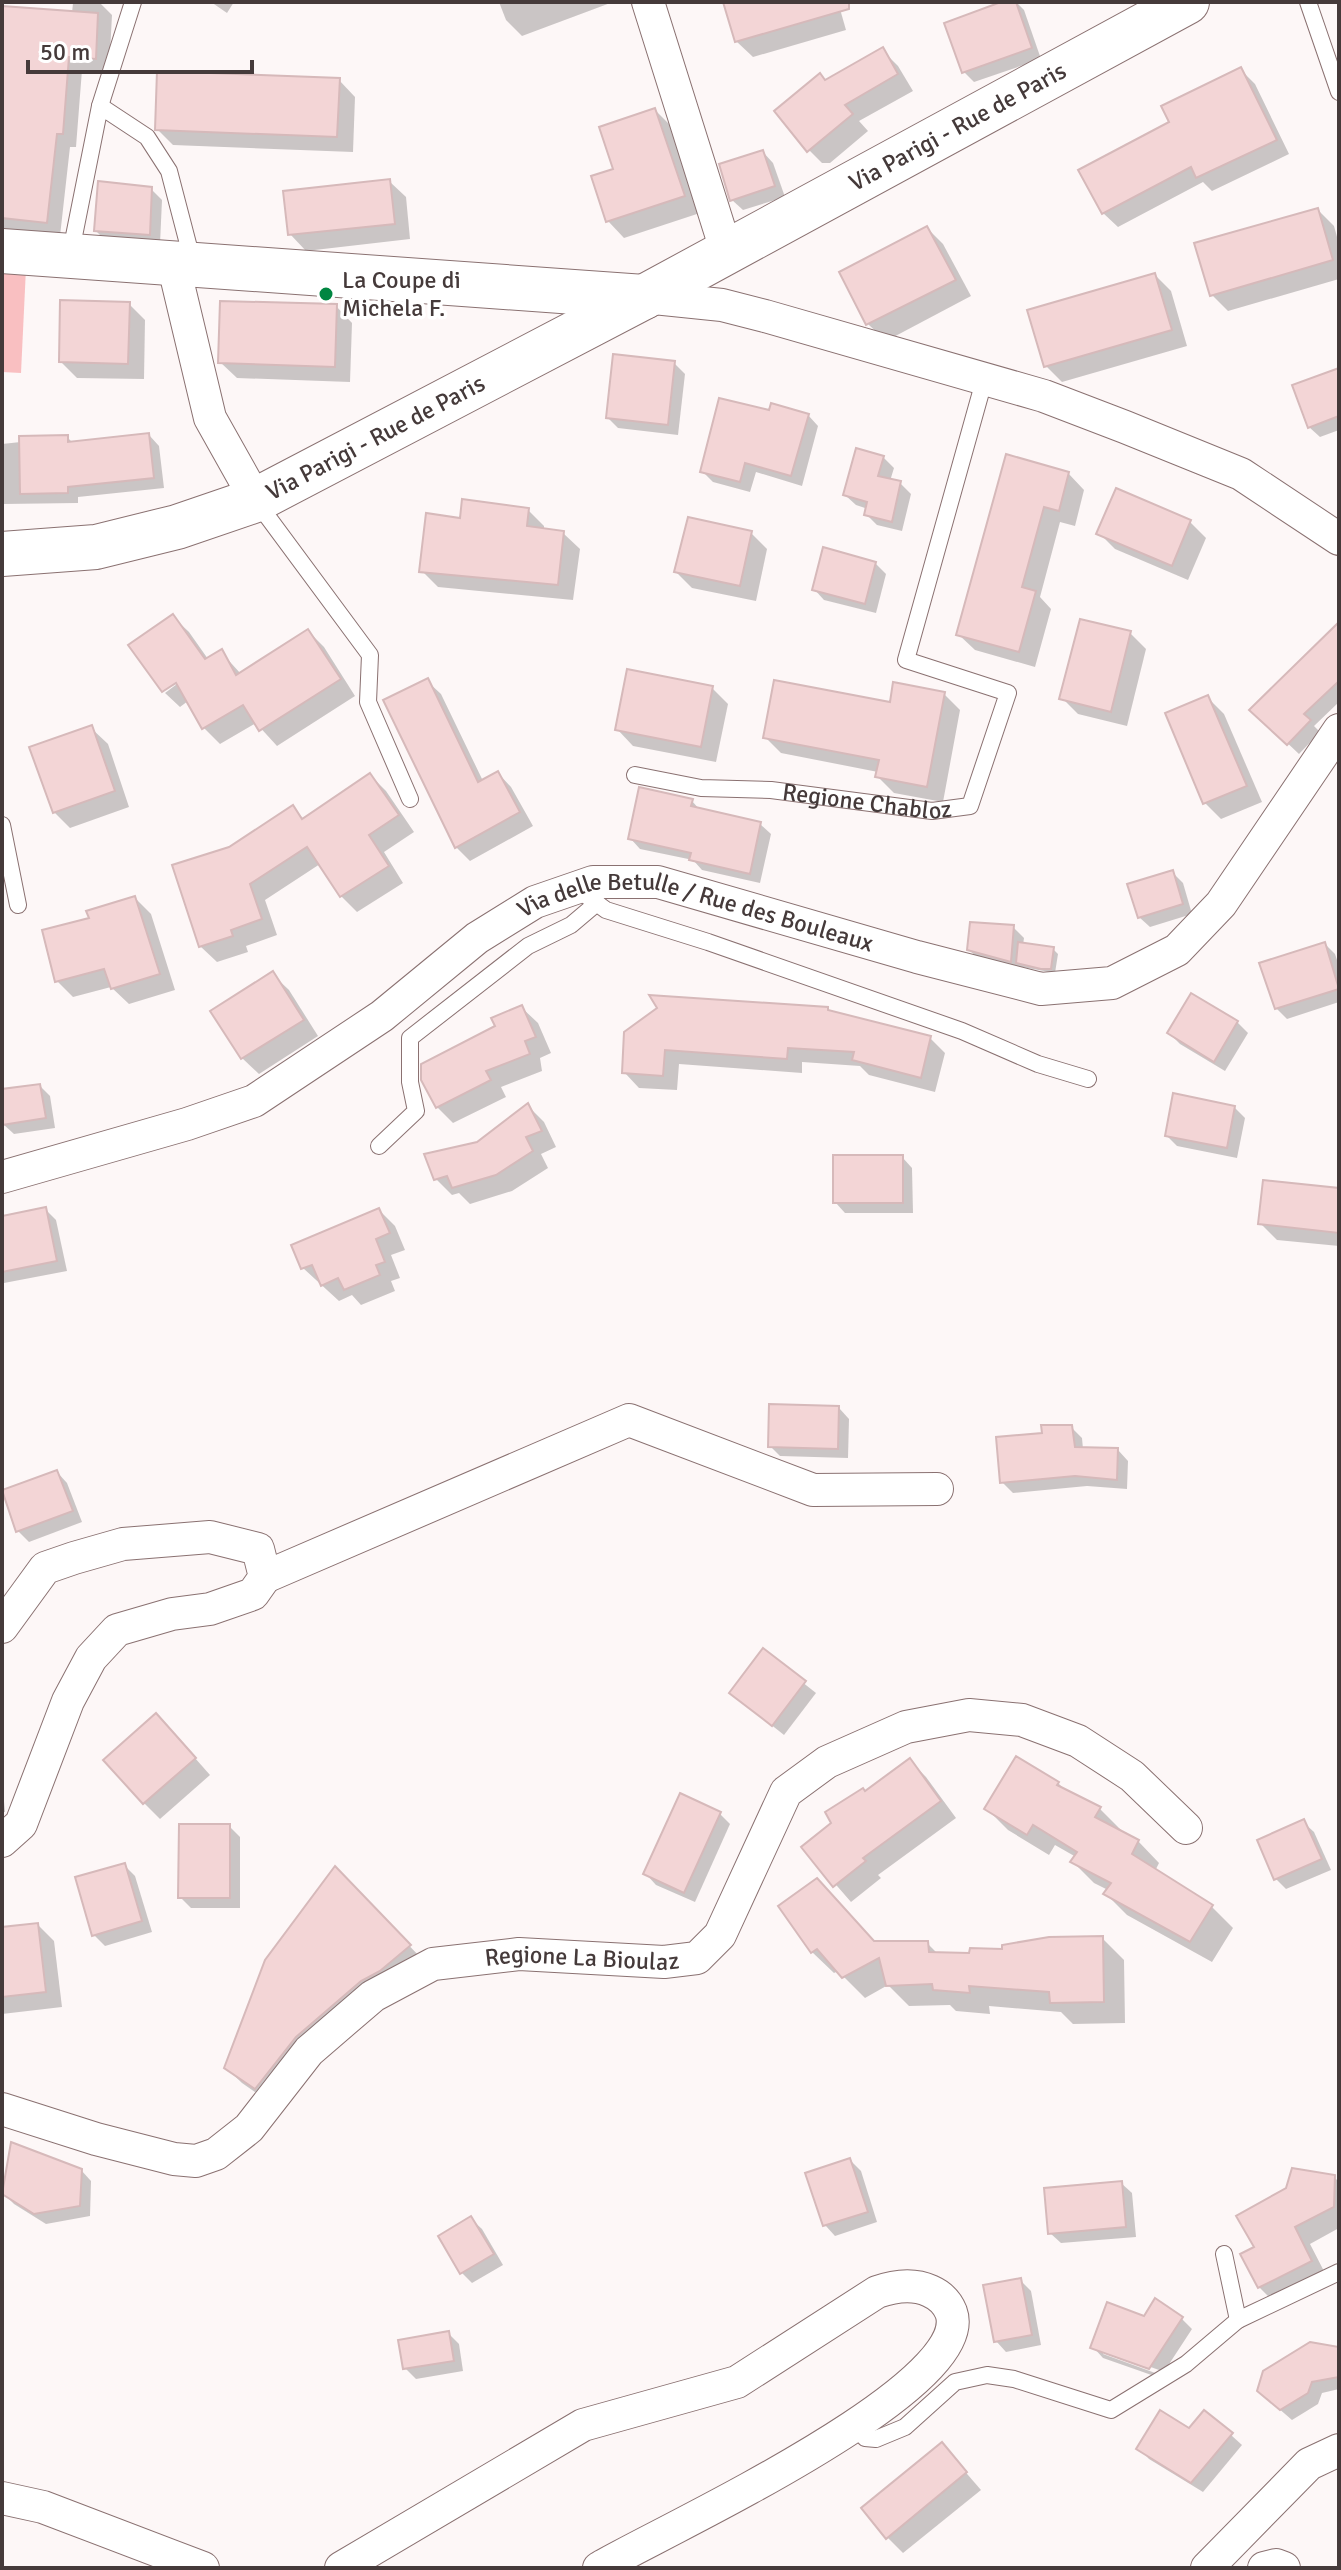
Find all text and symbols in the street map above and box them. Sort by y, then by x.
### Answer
scale bar [28,24,252,74]
text: 50 m [40,37,90,67]
street label: Via Parigi - Rue de Paris [844,55,1071,198]
place label: La Coupe di Michela F. [342,265,461,323]
marker: La Coupe di Michela F. [317,285,335,303]
street label: Via Parigi - Rue de Paris [261,368,490,507]
street label: Regione Chabloz [781,777,953,826]
street label: Via delle Betulle / Rue des Bouleaux [512,867,877,959]
street label: Regione La Bioulaz [483,1939,681,1977]

